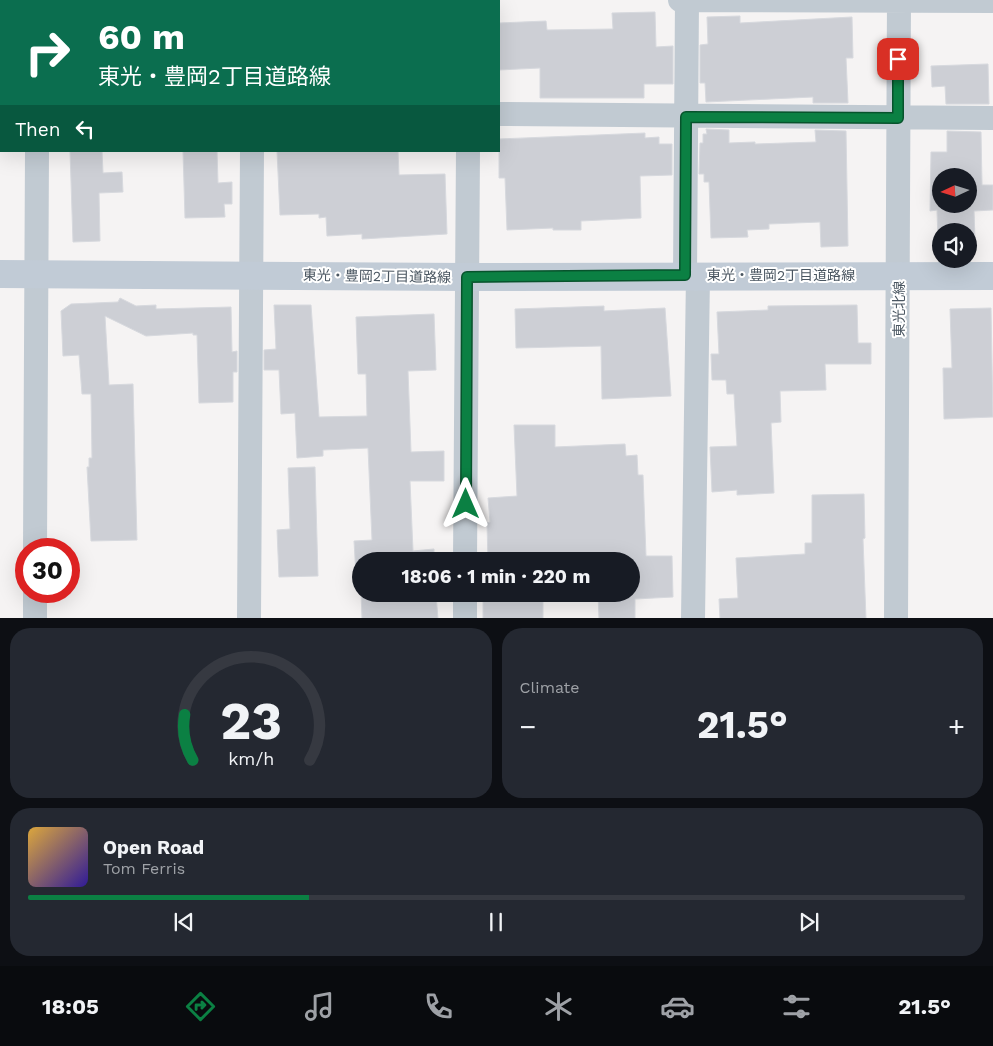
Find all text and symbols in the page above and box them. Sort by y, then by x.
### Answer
text: 60 m [98,16,185,58]
icon: right [15,20,80,85]
pin [877,38,919,80]
icon: arrive [884,45,912,73]
text: 東光・豊岡2丁目道路線 [98,64,331,89]
icon: left [71,115,99,143]
text: Then [15,118,61,141]
north arrow [932,168,978,212]
map controls [932,168,977,268]
button: sound [932,223,977,268]
street label: 東光・豊岡2丁目道路線 [303,267,451,285]
street label: 東光・豊岡2丁目道路線 [707,267,855,283]
street label: 東光北線 [891,281,907,337]
position arrow [439,477,491,529]
speed limit sign: 30 [15,538,80,603]
text: 18:06 · 1 min · 220 m [402,565,590,588]
text: Climate [520,678,580,697]
text: 23 [220,691,282,752]
text: 21.5° [697,703,788,747]
text: − [520,710,536,743]
text: + [948,710,965,743]
text: km/h [228,748,274,769]
text: Open Road [103,836,204,859]
text: Tom Ferris [103,859,185,878]
icon: previous [170,908,198,936]
icon: pause [482,908,510,936]
icon: next [795,908,823,936]
icon: directions [183,989,218,1024]
icon: music [302,989,337,1024]
icon: phone [421,989,456,1024]
icon: climate [541,989,576,1024]
icon: car [660,989,695,1024]
icon: filters [779,989,814,1024]
text: 18:05 [42,994,99,1019]
text: 21.5° [898,994,951,1019]

